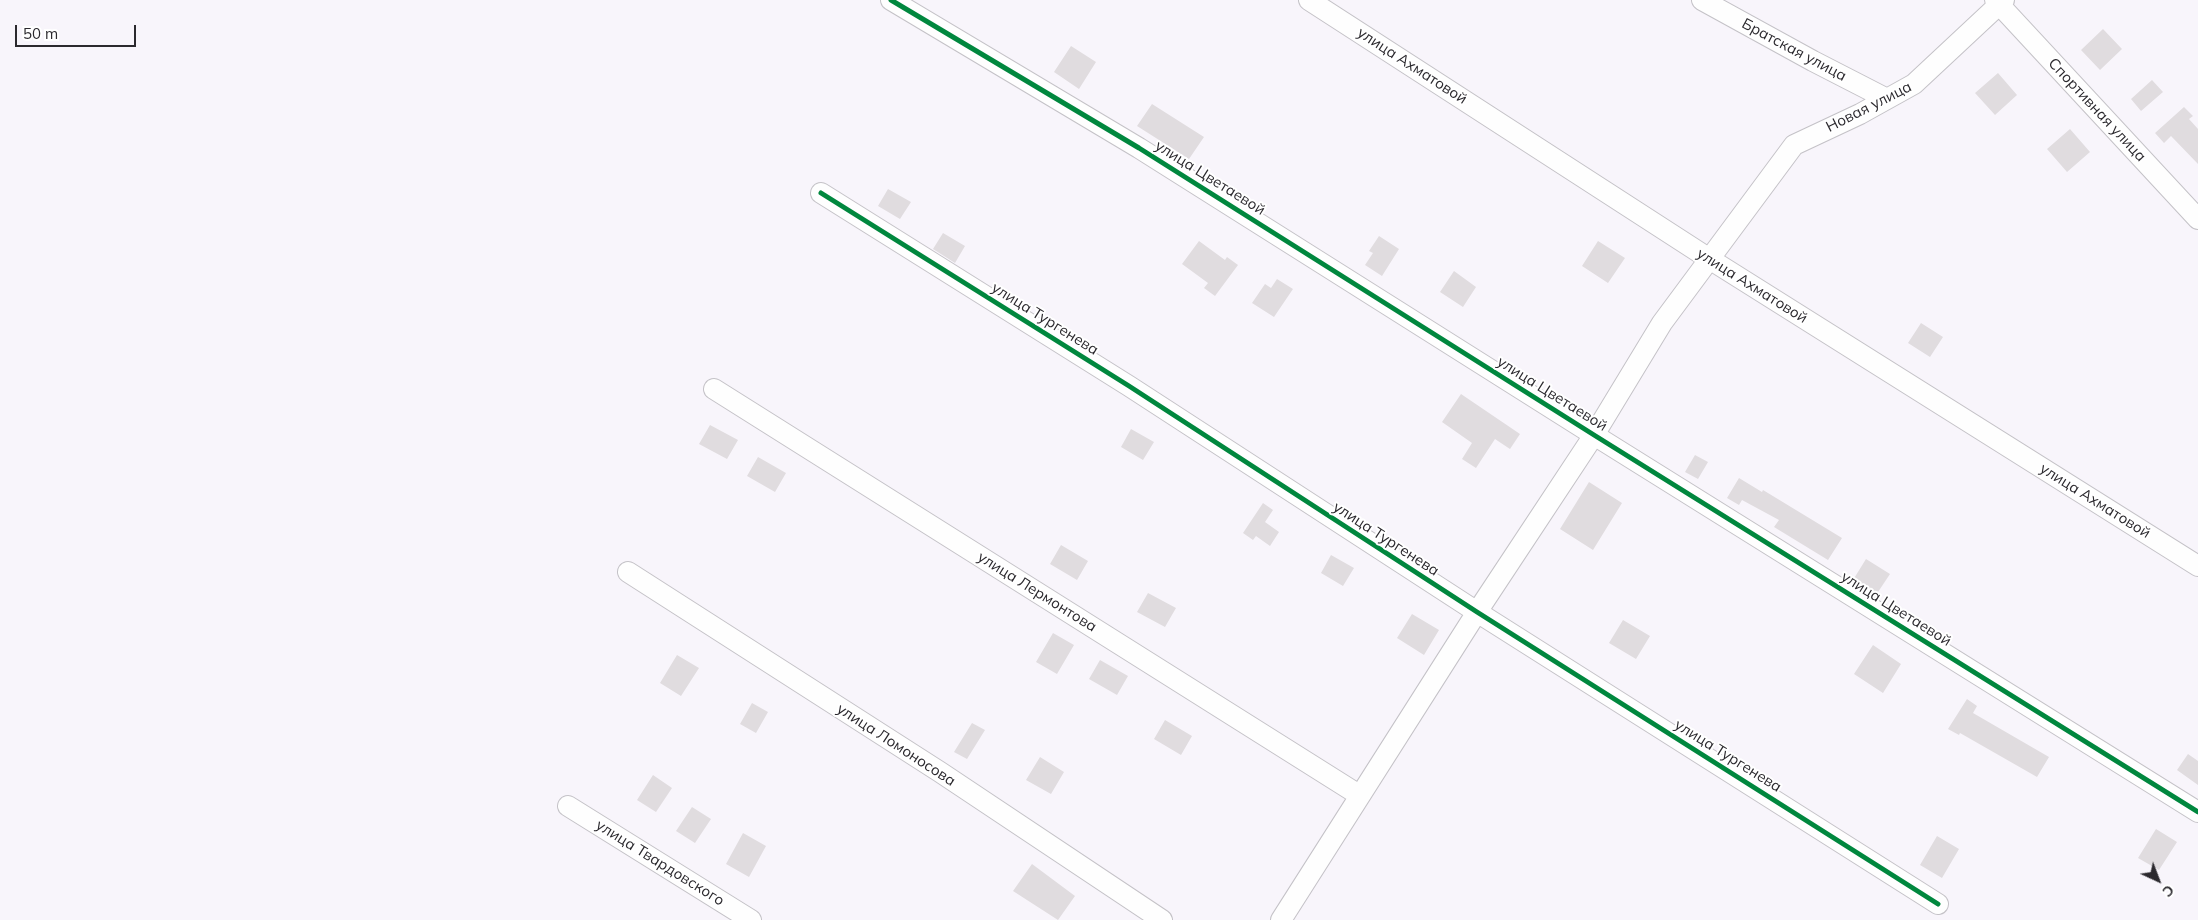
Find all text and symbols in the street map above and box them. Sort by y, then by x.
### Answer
scale bar [18,15,139,47]
street label: Братская улица [1739,15,1849,85]
text: 50 m [23,24,58,43]
street label: улица Ахматовой [1354,24,1470,108]
street label: Спортивная улица [2044,54,2150,166]
street label: Новая улица [1823,78,1915,136]
street label: улица Цветаевой [1152,137,1268,219]
street label: улица Ахматовой [1693,245,1811,327]
street label: улица Тургенева [988,279,1102,359]
street label: улица Цветаевой [1494,353,1610,435]
street label: улица Ахматовой [2036,460,2154,542]
street label: улица Тургенева [1330,498,1442,580]
street label: улица Лермонтова [974,548,1100,636]
street label: улица Цветаевой [1838,568,1954,650]
street label: улица Ломоносова [833,700,959,790]
street label: улица Тургенева [1671,716,1785,796]
street label: улица Твардовского [592,816,728,910]
north arrow [2133,855,2183,905]
text: С [2159,881,2178,901]

